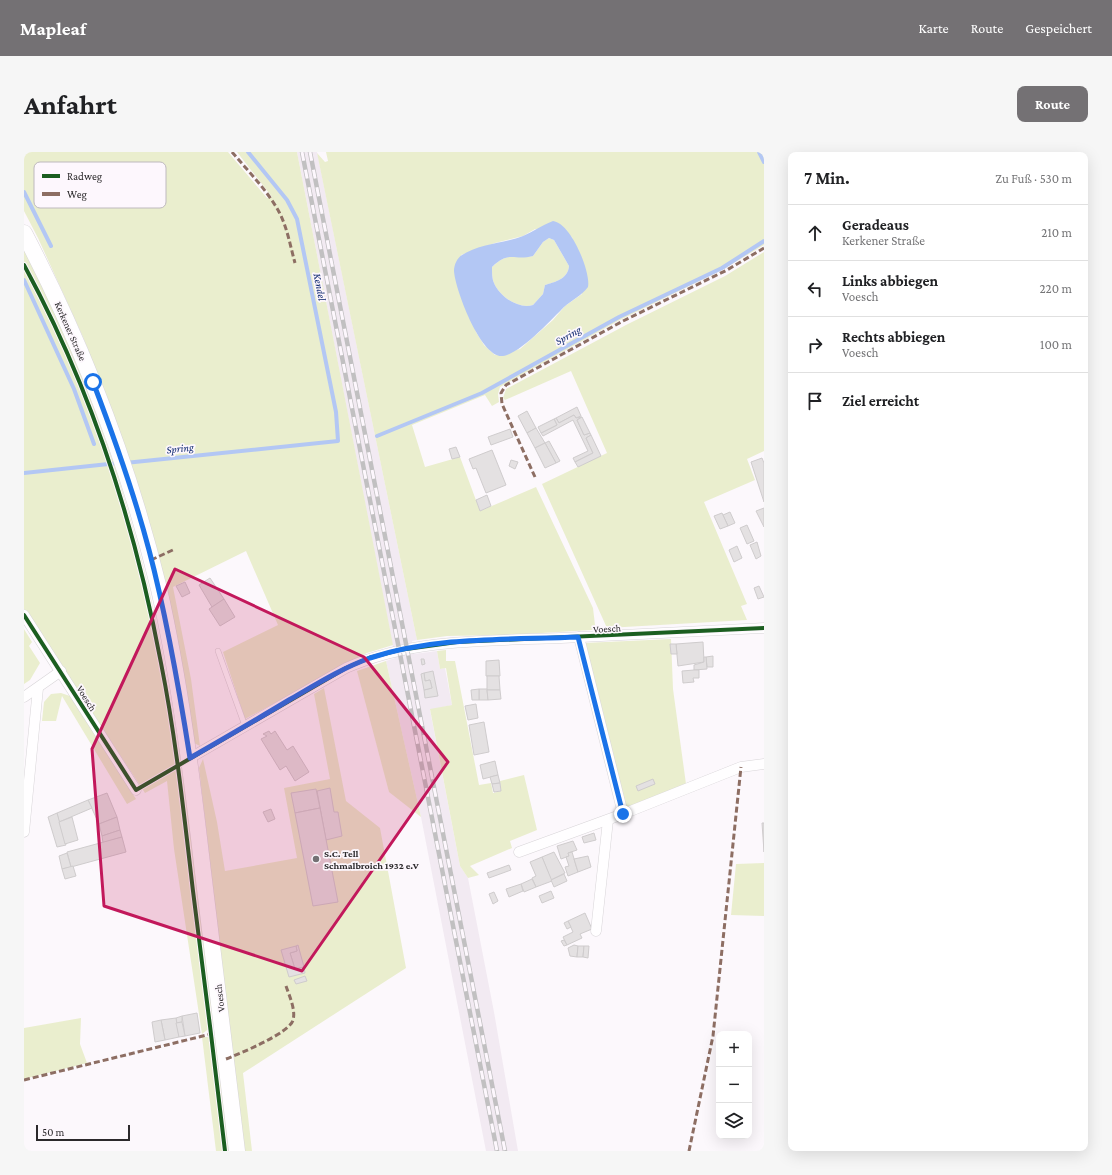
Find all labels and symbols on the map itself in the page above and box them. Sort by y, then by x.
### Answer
legend [34,162,166,208]
text: Radweg [67,170,103,183]
text: Weg [67,188,87,201]
water label: Kendel [311,272,329,302]
street label: Kerkener Straße [53,300,89,363]
water label: Spring [553,323,584,348]
route start [84,373,102,391]
water label: Spring [166,440,196,456]
street label: Voesch [593,622,622,635]
street label: Voesch [74,683,99,714]
route end [614,805,632,823]
place label: S.C. Tell Schmalbroich 1932 e.V [324,848,420,871]
marker: S.C. Tell Schmalbroich 1932 e.V [311,854,321,864]
street label: Voesch [212,983,227,1013]
scale bar [36,1123,130,1142]

